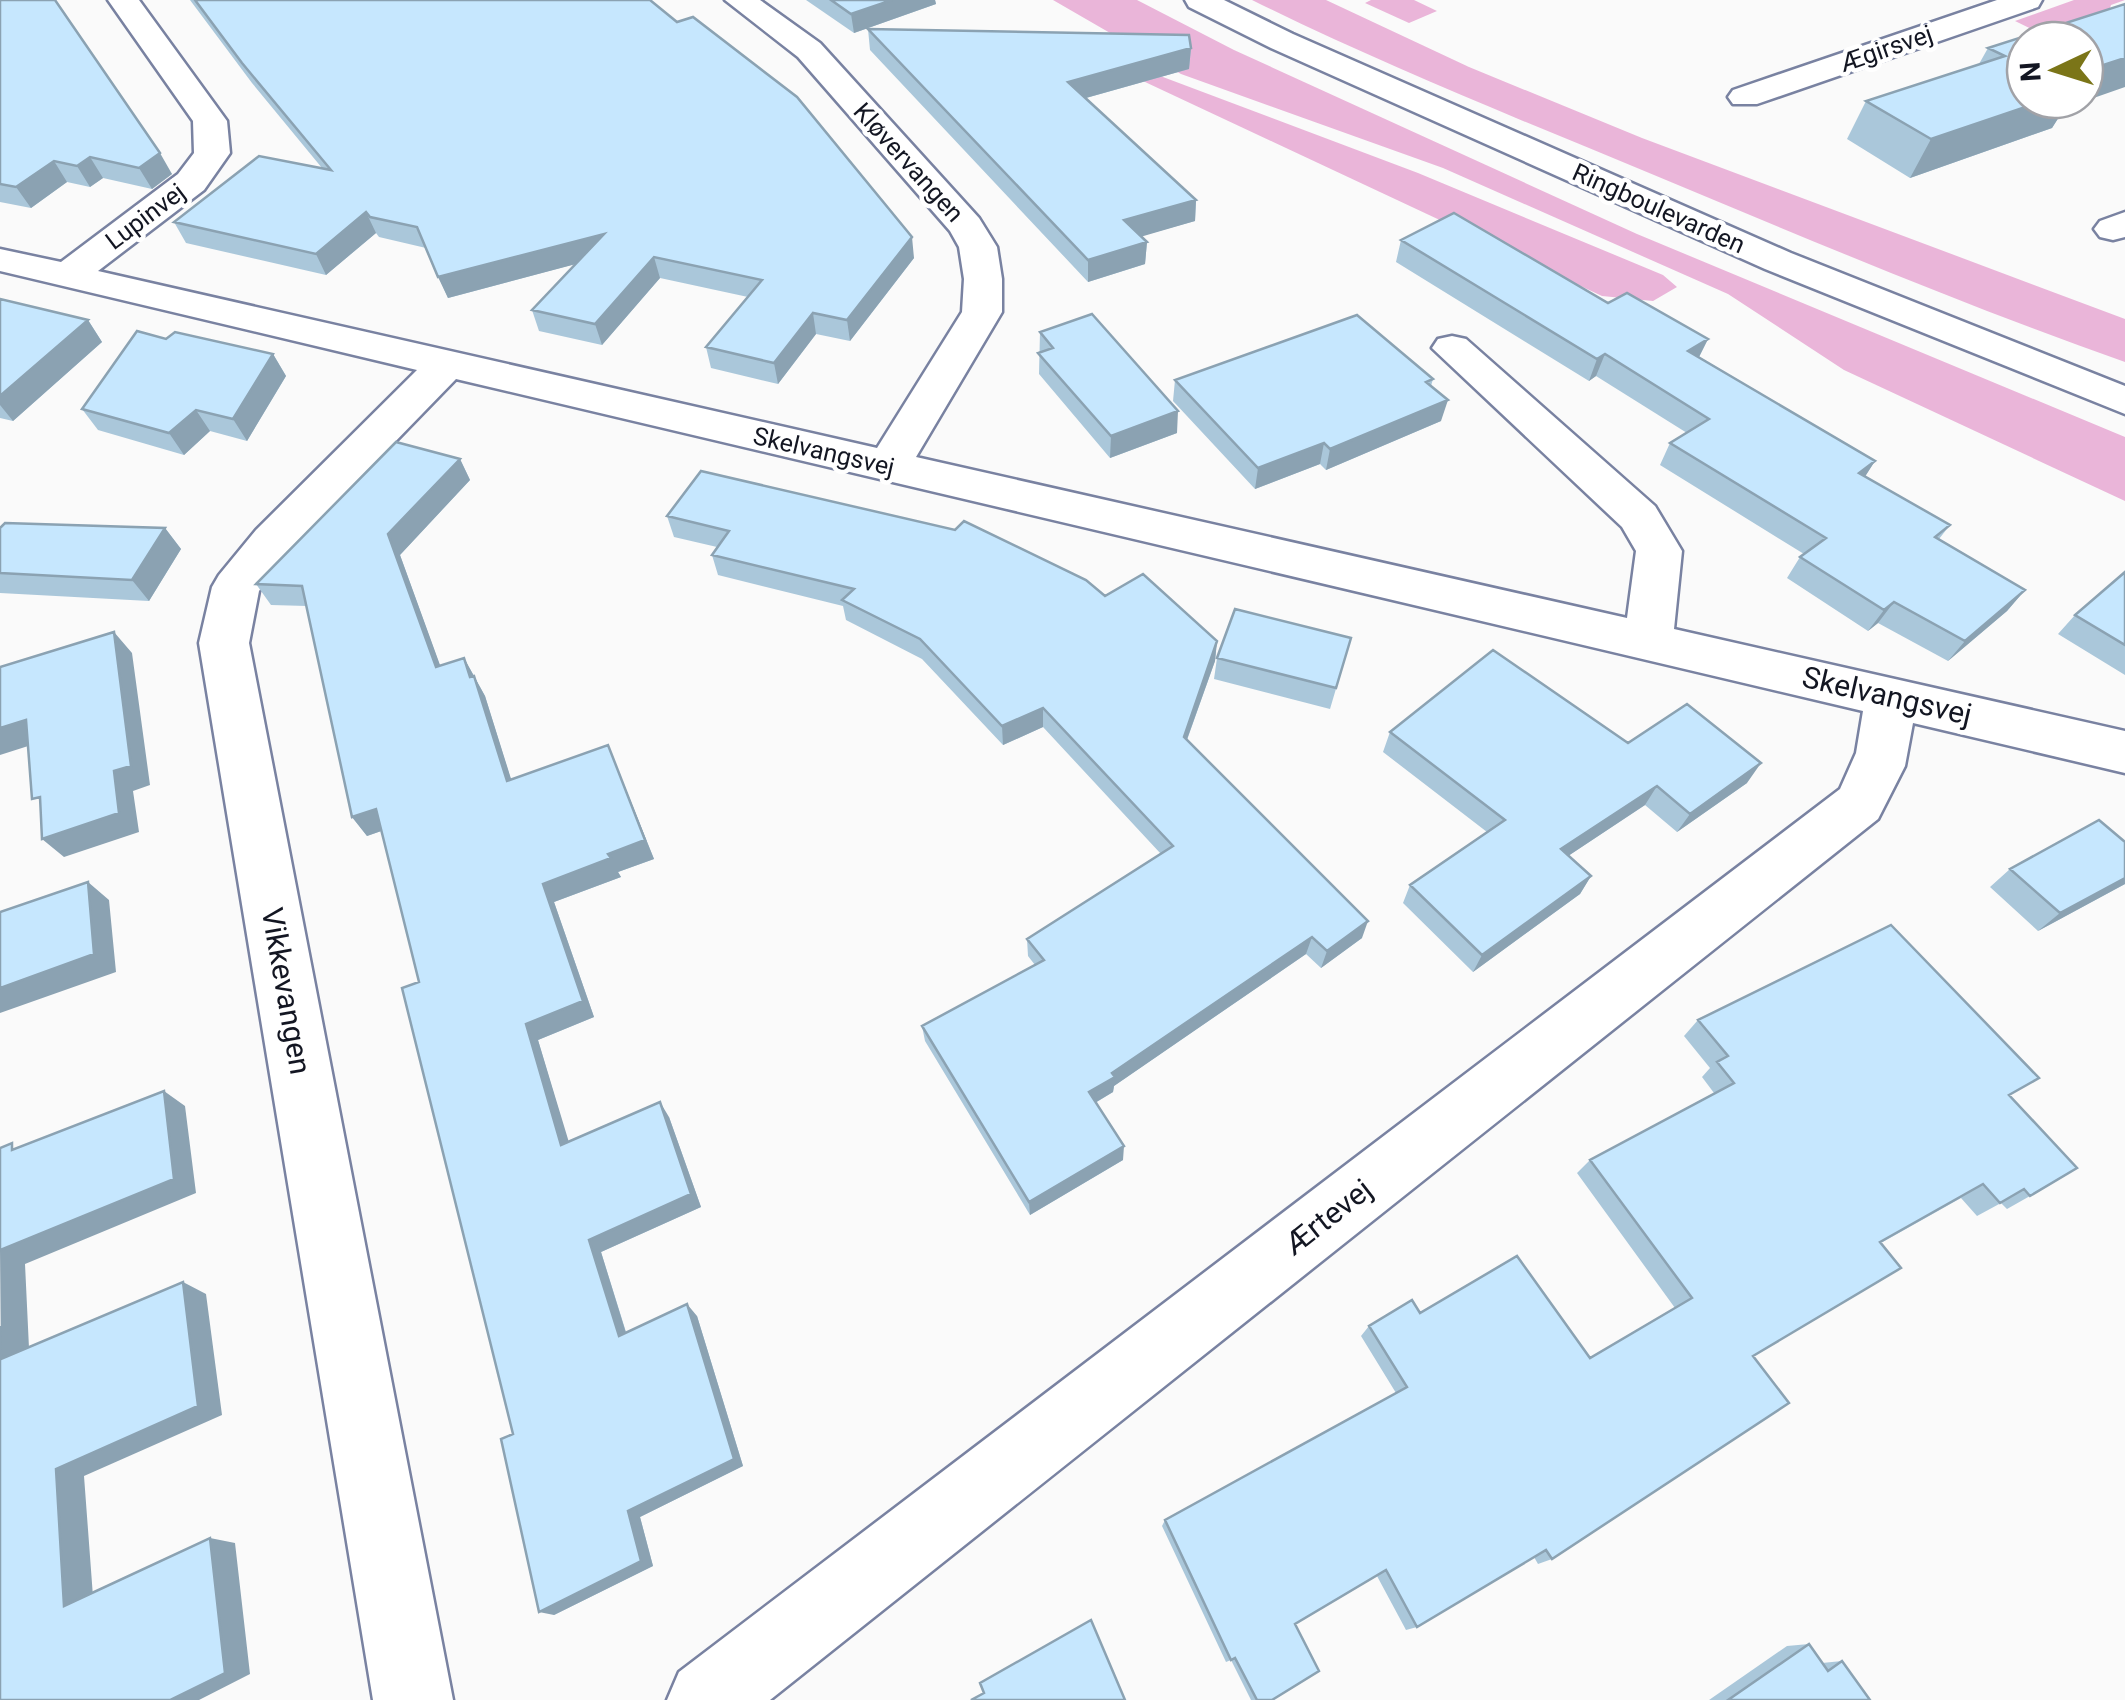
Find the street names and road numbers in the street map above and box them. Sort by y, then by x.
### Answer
street label: Ægirsvej [1835,19,1936,78]
street label: Kløvervangen [848,97,970,228]
street label: Ringboulevarden [1568,157,1749,259]
street label: Lupinvej [100,177,191,256]
street label: Skelvangsvej [750,421,897,482]
street label: Skelvangsvej [1799,659,1975,732]
street label: Vikkevangen [255,905,318,1077]
street label: Ærtevej [1276,1171,1379,1262]

